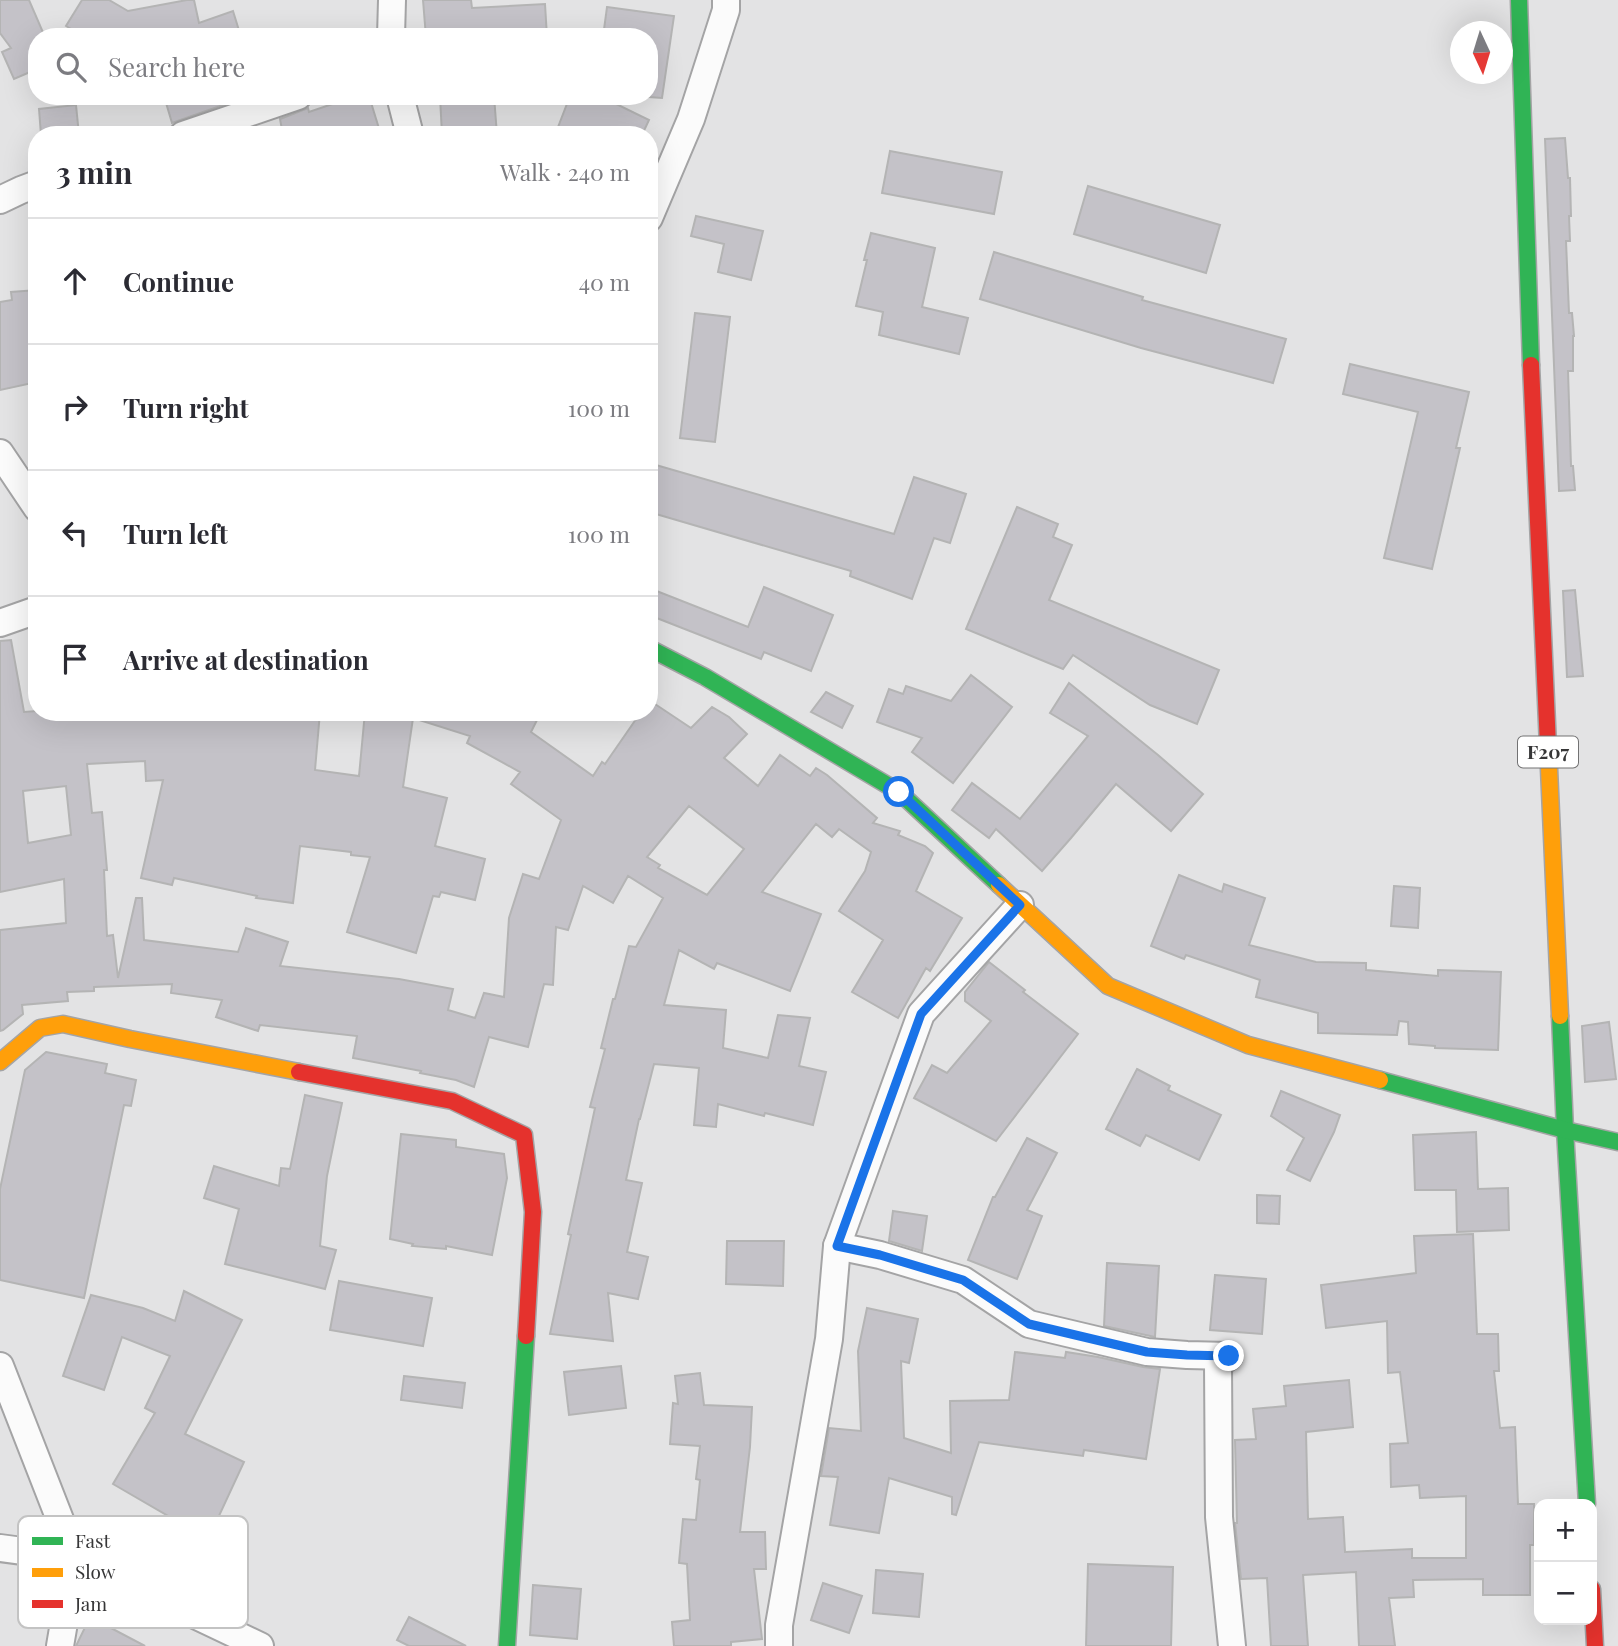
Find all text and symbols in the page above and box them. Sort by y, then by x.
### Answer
north arrow [1450,21,1513,84]
search box [28,28,658,105]
icon: search [52,48,90,86]
text: Search here [108,49,245,84]
text: 3 min [56,152,132,192]
text: Walk · 240 m [500,156,630,187]
icon: ahead [56,262,94,300]
text: Continue [123,264,234,299]
text: 40 m [579,266,630,297]
icon: right [56,388,94,426]
text: Turn right [123,390,249,425]
text: 100 m [568,392,630,423]
icon: left [56,514,94,552]
text: Turn left [123,516,228,551]
text: 100 m [568,518,630,549]
icon: arrive [56,640,94,678]
text: Arrive at destination [123,642,369,677]
road number: F207 [1518,736,1578,768]
route start [883,776,914,807]
route end [1213,1340,1244,1371]
map controls [1534,1499,1597,1625]
button: + [1534,1499,1597,1562]
legend [18,1516,248,1628]
text: Fast [75,1527,111,1553]
text: Slow [75,1558,116,1584]
button: − [1534,1562,1597,1625]
text: Jam [74,1590,107,1616]

